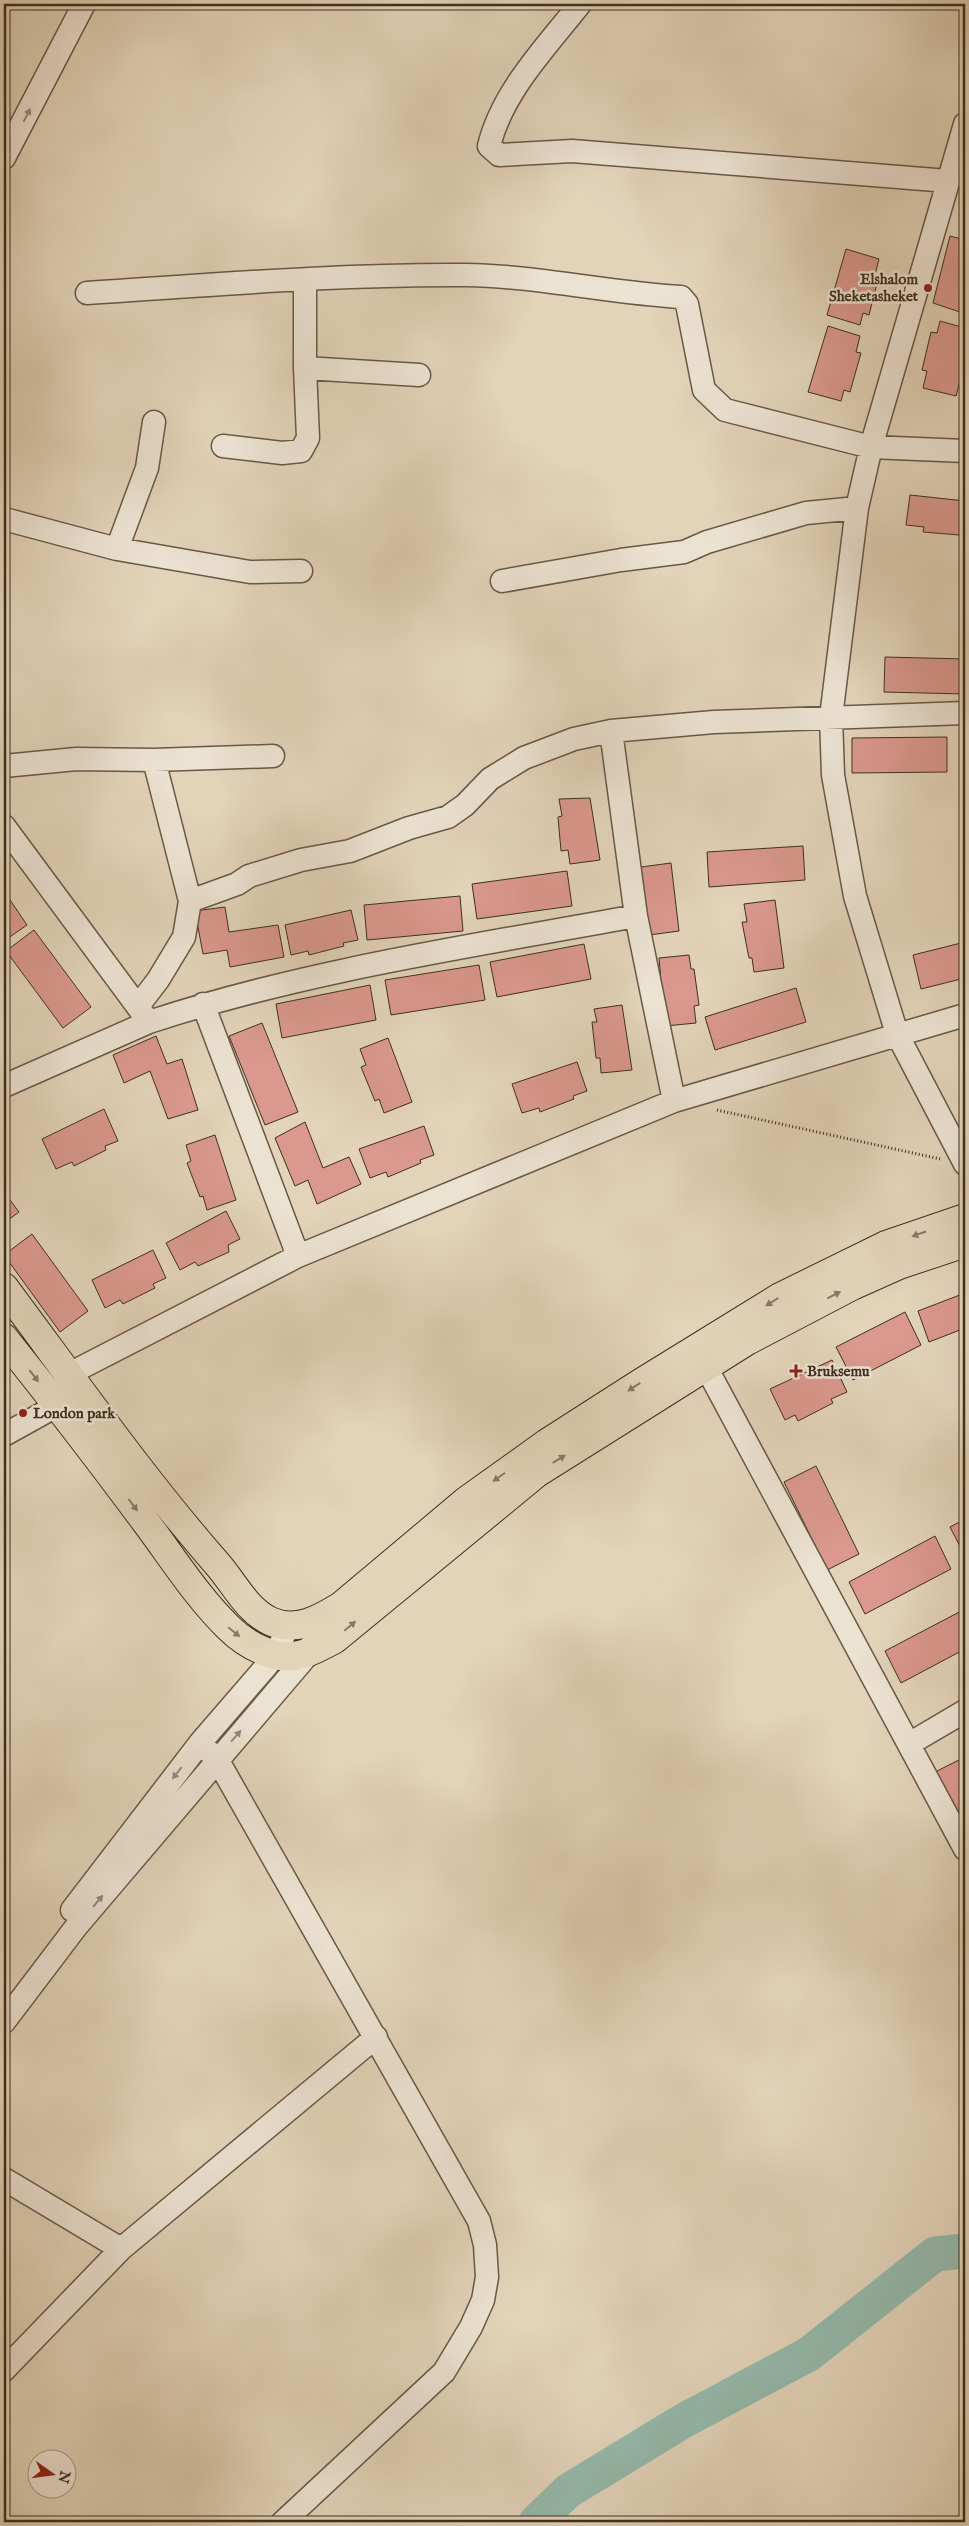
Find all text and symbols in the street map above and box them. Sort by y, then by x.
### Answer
one-way arrow [23,108,31,123]
place label: Elshalom Sheketasheket [829,270,919,306]
marker: Elshalom Sheketasheket [922,282,934,294]
one-way arrow [911,1230,926,1238]
one-way arrow [826,1291,841,1299]
one-way arrow [765,1297,778,1306]
place label: Bruksemu [807,1362,870,1381]
marker: Bruksemu [789,1364,803,1378]
one-way arrow [29,1369,40,1382]
one-way arrow [627,1382,640,1392]
place label: London park [33,1404,116,1423]
marker: London park [17,1407,29,1419]
one-way arrow [552,1455,566,1464]
one-way arrow [492,1472,505,1482]
one-way arrow [127,1498,138,1511]
one-way arrow [344,1621,356,1632]
one-way arrow [227,1626,240,1637]
one-way arrow [231,1730,242,1743]
one-way arrow [172,1766,182,1780]
one-way arrow [92,1895,103,1907]
north arrow [28,2448,78,2498]
text: N [53,2468,74,2485]

